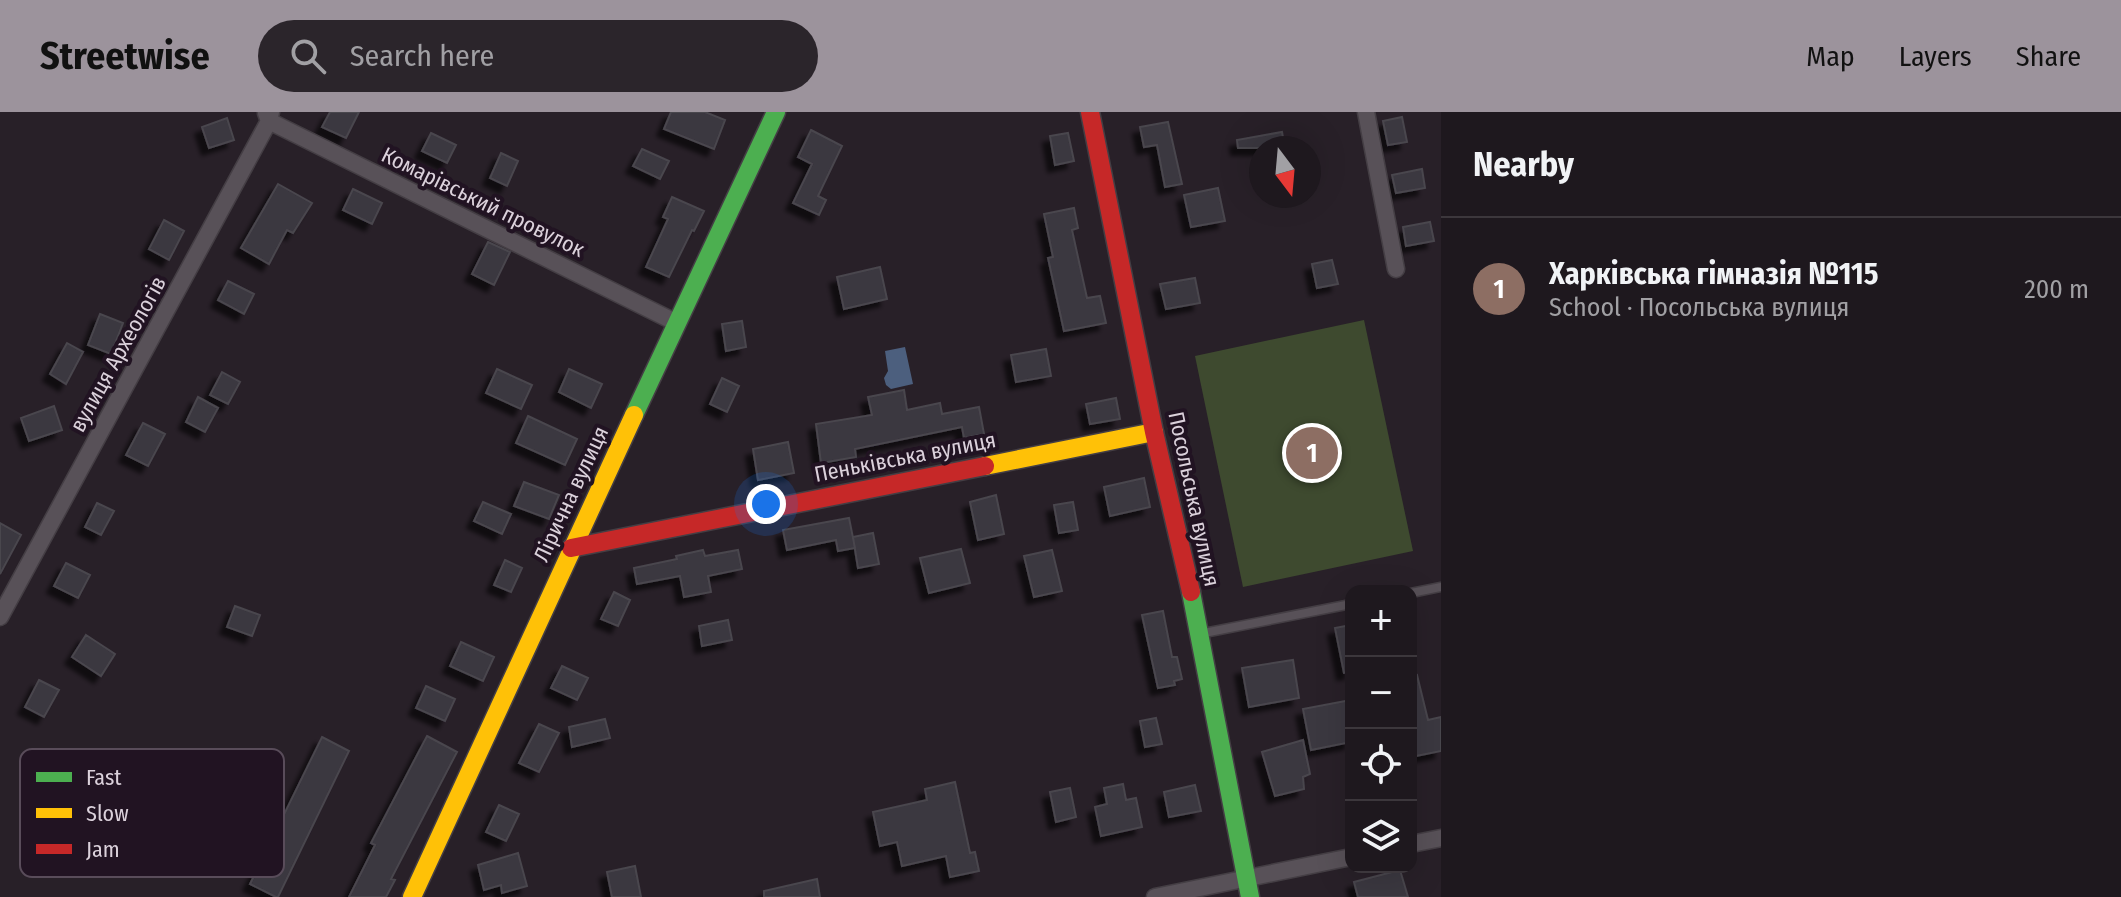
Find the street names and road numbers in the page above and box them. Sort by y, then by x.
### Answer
street label: Комарівський провулок [377,141,590,263]
street label: вулиця Археологів [64,271,172,437]
street label: Посольська вулиця [1162,409,1226,589]
street label: Лірична вулиця [528,422,614,566]
street label: Пеньківська вулиця [812,426,998,488]

